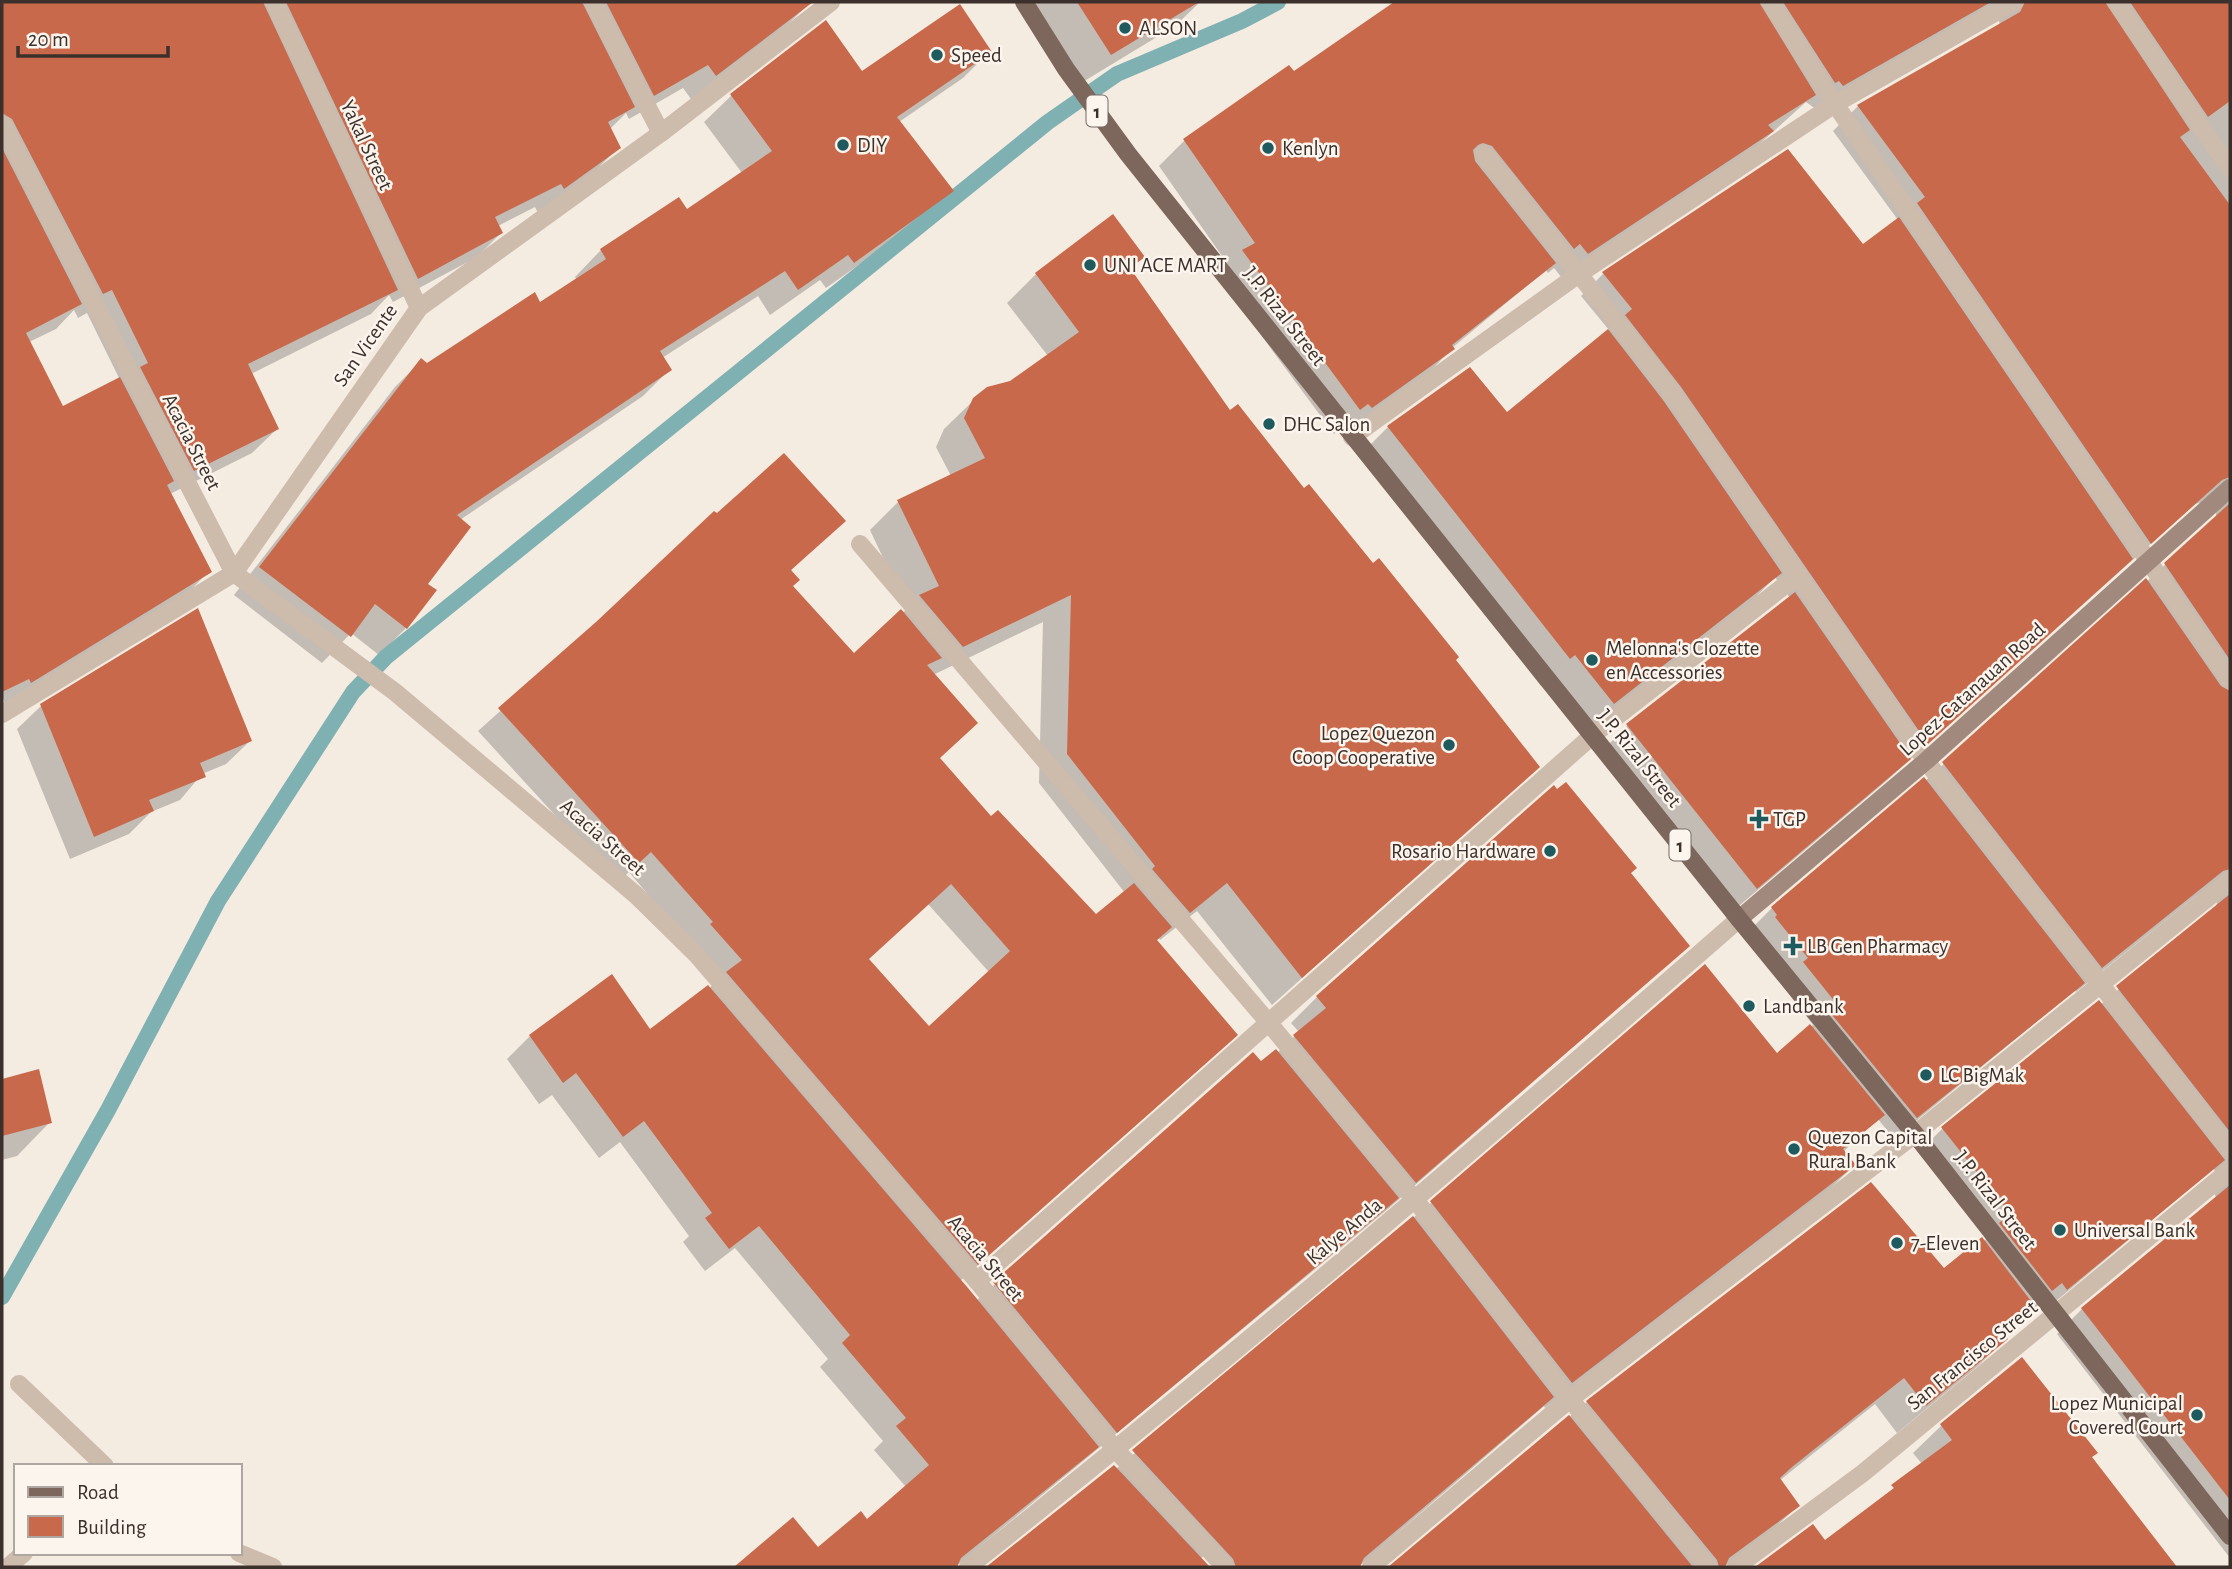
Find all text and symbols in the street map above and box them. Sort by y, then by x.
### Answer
scale bar [18,14,168,58]
place label: ALSON [1139,18,1197,39]
marker: ALSON [1117,20,1133,36]
text: 20 m [28,29,69,50]
place label: Speed [951,45,1002,66]
marker: Speed [929,47,945,63]
road number: 1 [1086,96,1108,127]
street label: Yakal Street [337,97,397,194]
place label: DIY [857,135,887,156]
marker: DIY [835,137,851,153]
place label: Kenlyn [1282,138,1339,159]
marker: Kenlyn [1260,140,1276,156]
place label: UNI ACE MART [1104,255,1227,276]
marker: UNI ACE MART [1082,257,1098,273]
street label: J.P. Rizal Street [1240,263,1330,370]
street label: San Vicente [330,300,401,390]
street label: Acacia Street [158,391,225,494]
place label: DHC Salon [1283,414,1370,435]
marker: DHC Salon [1261,416,1277,432]
street label: Lopez-Catanauan Road [1896,619,2049,760]
place label: Melonna's Clozette en Accessories [1606,638,1759,683]
marker: Melonna's Clozette en Accessories [1584,652,1600,668]
street label: J.P. Rizal Street [1594,705,1685,811]
place label: Lopez Quezon Coop Cooperative [1292,723,1435,768]
marker: Lopez Quezon Coop Cooperative [1441,737,1457,753]
street label: Acacia Street [556,795,649,880]
place label: TGP [1773,809,1806,830]
marker: TGP [1751,811,1767,827]
road number: 1 [1670,830,1690,860]
place label: Rosario Hardware [1391,841,1536,862]
marker: Rosario Hardware [1542,843,1558,859]
place label: LB Gen Pharmacy [1807,936,1948,957]
marker: LB Gen Pharmacy [1785,938,1801,954]
place label: Landbank [1763,996,1844,1017]
marker: Landbank [1741,998,1757,1014]
place label: LC BigMak [1940,1065,2025,1086]
marker: LC BigMak [1918,1067,1934,1083]
place label: Quezon Capital Rural Bank [1808,1127,1933,1172]
marker: Quezon Capital Rural Bank [1786,1141,1802,1157]
street label: J.P. Rizal Street [1951,1147,2041,1254]
street label: Kalye Anda [1303,1194,1386,1269]
street label: Acacia Street [944,1211,1028,1306]
place label: Universal Bank [2074,1220,2195,1241]
marker: Universal Bank [2052,1222,2068,1238]
place label: 7-Eleven [1911,1233,1980,1254]
marker: 7-Eleven [1889,1235,1905,1251]
street label: San Francisco Street [1903,1296,2042,1414]
place label: Lopez Municipal Covered Court [2050,1393,2183,1438]
marker: Lopez Municipal Covered Court [2189,1407,2205,1423]
legend [14,1464,242,1555]
text: Road [77,1482,119,1503]
text: Building [77,1517,147,1538]

